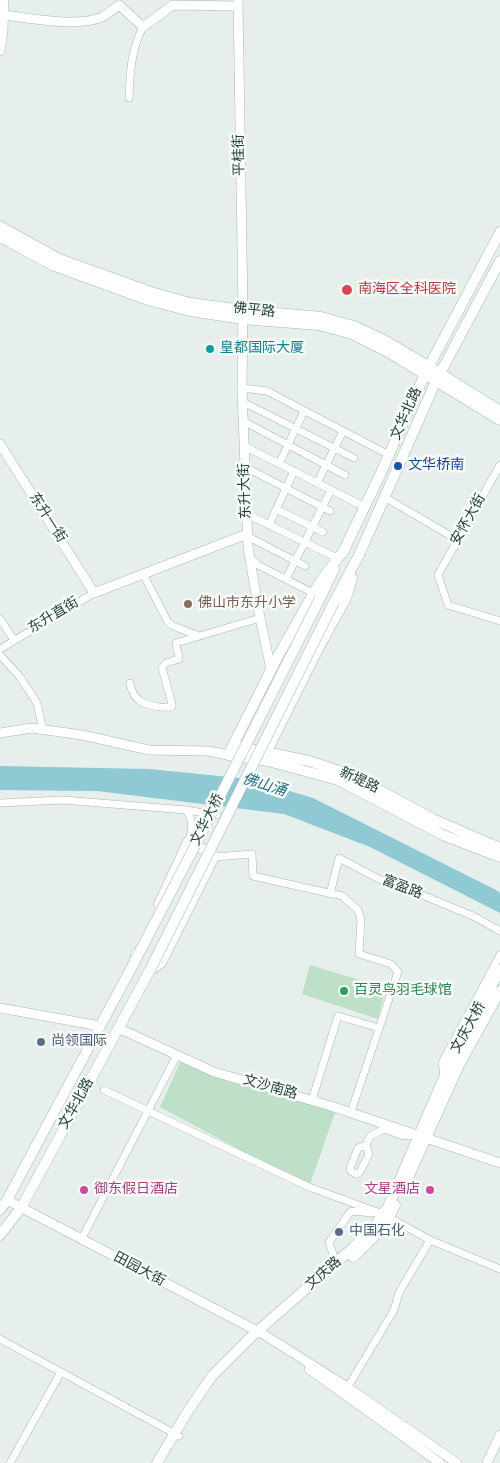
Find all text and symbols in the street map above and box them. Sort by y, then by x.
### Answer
street label: 平桂街 [231,134,249,176]
place label: 南海区全科医院 [358,282,456,298]
marker: 南海区全科医院 [340,283,354,297]
street label: 佛平路 [232,300,276,322]
place label: 皇都国际大厦 [220,341,304,357]
marker: 皇都国际大厦 [204,343,216,355]
street label: 文华北路 [388,385,426,443]
place label: 文华桥南 [408,458,464,474]
marker: 文华桥南 [392,460,404,472]
street label: 东升大街 [237,463,255,519]
street label: 东升一街 [25,490,69,546]
street label: 安怀大街 [448,491,490,549]
street label: 东升直街 [26,594,82,638]
place label: 佛山市东升小学 [198,596,296,612]
marker: 佛山市东升小学 [182,598,194,610]
street label: 新堤路 [336,765,382,797]
water label: 佛山涌 [240,771,288,801]
street label: 文华大桥 [188,791,228,849]
street label: 富盈路 [379,873,425,903]
place label: 百灵鸟羽毛球馆 [354,983,452,999]
marker: 百灵鸟羽毛球馆 [338,985,350,997]
street label: 文庆大桥 [448,999,490,1057]
place label: 尚领国际 [51,1034,107,1050]
marker: 尚领国际 [35,1036,47,1048]
street label: 文沙南路 [241,1072,299,1104]
street label: 文华北路 [56,1075,98,1133]
place label: 御东假日酒店 [94,1182,178,1198]
place label: 文星酒店 [364,1182,420,1198]
marker: 御东假日酒店 [78,1184,90,1196]
marker: 文星酒店 [424,1184,436,1196]
place label: 中国石化 [349,1224,405,1240]
marker: 中国石化 [333,1226,345,1238]
street label: 田园大街 [110,1249,168,1291]
street label: 文庆路 [303,1254,345,1294]

